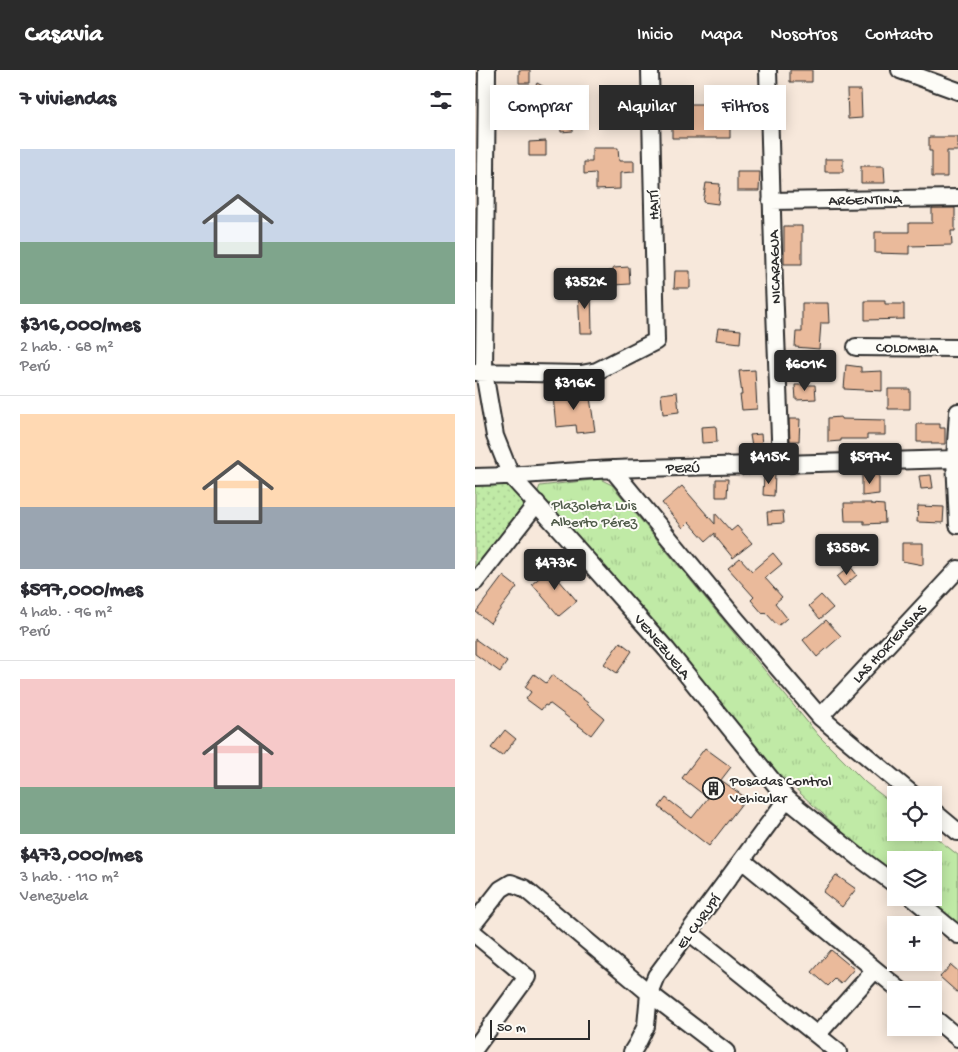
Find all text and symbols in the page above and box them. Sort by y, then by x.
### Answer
text: Casavia [25,21,103,50]
text: Inicio [637,25,673,46]
text: Mapa [701,25,742,46]
text: Nosotros [770,25,837,46]
text: Contacto [865,25,933,46]
chip: Comprar [490,85,589,130]
chip: Alquilar [599,85,694,130]
chip: Filtros [704,85,786,130]
icon: filters [427,86,455,114]
text: 7 viviendas [20,88,116,113]
icon: home [193,181,283,271]
street label: HAITÍ [646,189,664,220]
street label: ARGENTINA [828,191,903,211]
street label: NICARAGUA [766,228,786,304]
pin: $352K [550,268,620,310]
text: $352K [565,274,605,293]
text: $316,000/mes [20,314,140,339]
text: 2 hab. · 68 m² [20,339,114,358]
street label: COLOMBIA [876,339,939,359]
pin: $601K [770,350,840,392]
text: $601K [785,356,825,375]
text: Perú [20,358,50,377]
pin: $316K [539,368,609,411]
text: $316K [555,375,593,394]
pin: $415K [734,442,804,485]
pin: $597K [835,442,905,485]
icon: home [193,447,283,537]
text: $415K [750,449,788,468]
text: $597K [850,449,890,468]
street label: PERÚ [665,459,701,479]
park label: Plazoleta Luis Alberto Pérez [551,497,638,532]
pin: $358K [812,534,882,576]
text: $358K [826,540,868,559]
pin: $473K [520,548,590,591]
text: $473K [535,555,575,574]
text: $597,000/mes [20,579,143,604]
street label: LAS HORTENSIAS [849,601,932,688]
text: 4 hab. · 96 m² [20,604,113,623]
street label: VENEZUELA [629,611,694,684]
text: Perú [20,623,50,642]
icon: home [193,712,283,802]
place label: Posadas Control Vehicular [729,773,832,808]
building icon: Posadas Control Vehicular [702,777,726,801]
map controls [887,786,942,1036]
button: locate [887,786,942,841]
text: $473,000/mes [20,844,142,869]
button: layers [887,851,942,906]
text: 3 hab. · 110 m² [20,869,119,888]
text: Venezuela [20,888,88,907]
street label: EL CURUPÍ [673,891,726,953]
button: + [887,916,942,971]
button: − [887,981,942,1036]
scale bar [490,1017,590,1040]
text: 50 m [497,1020,526,1037]

